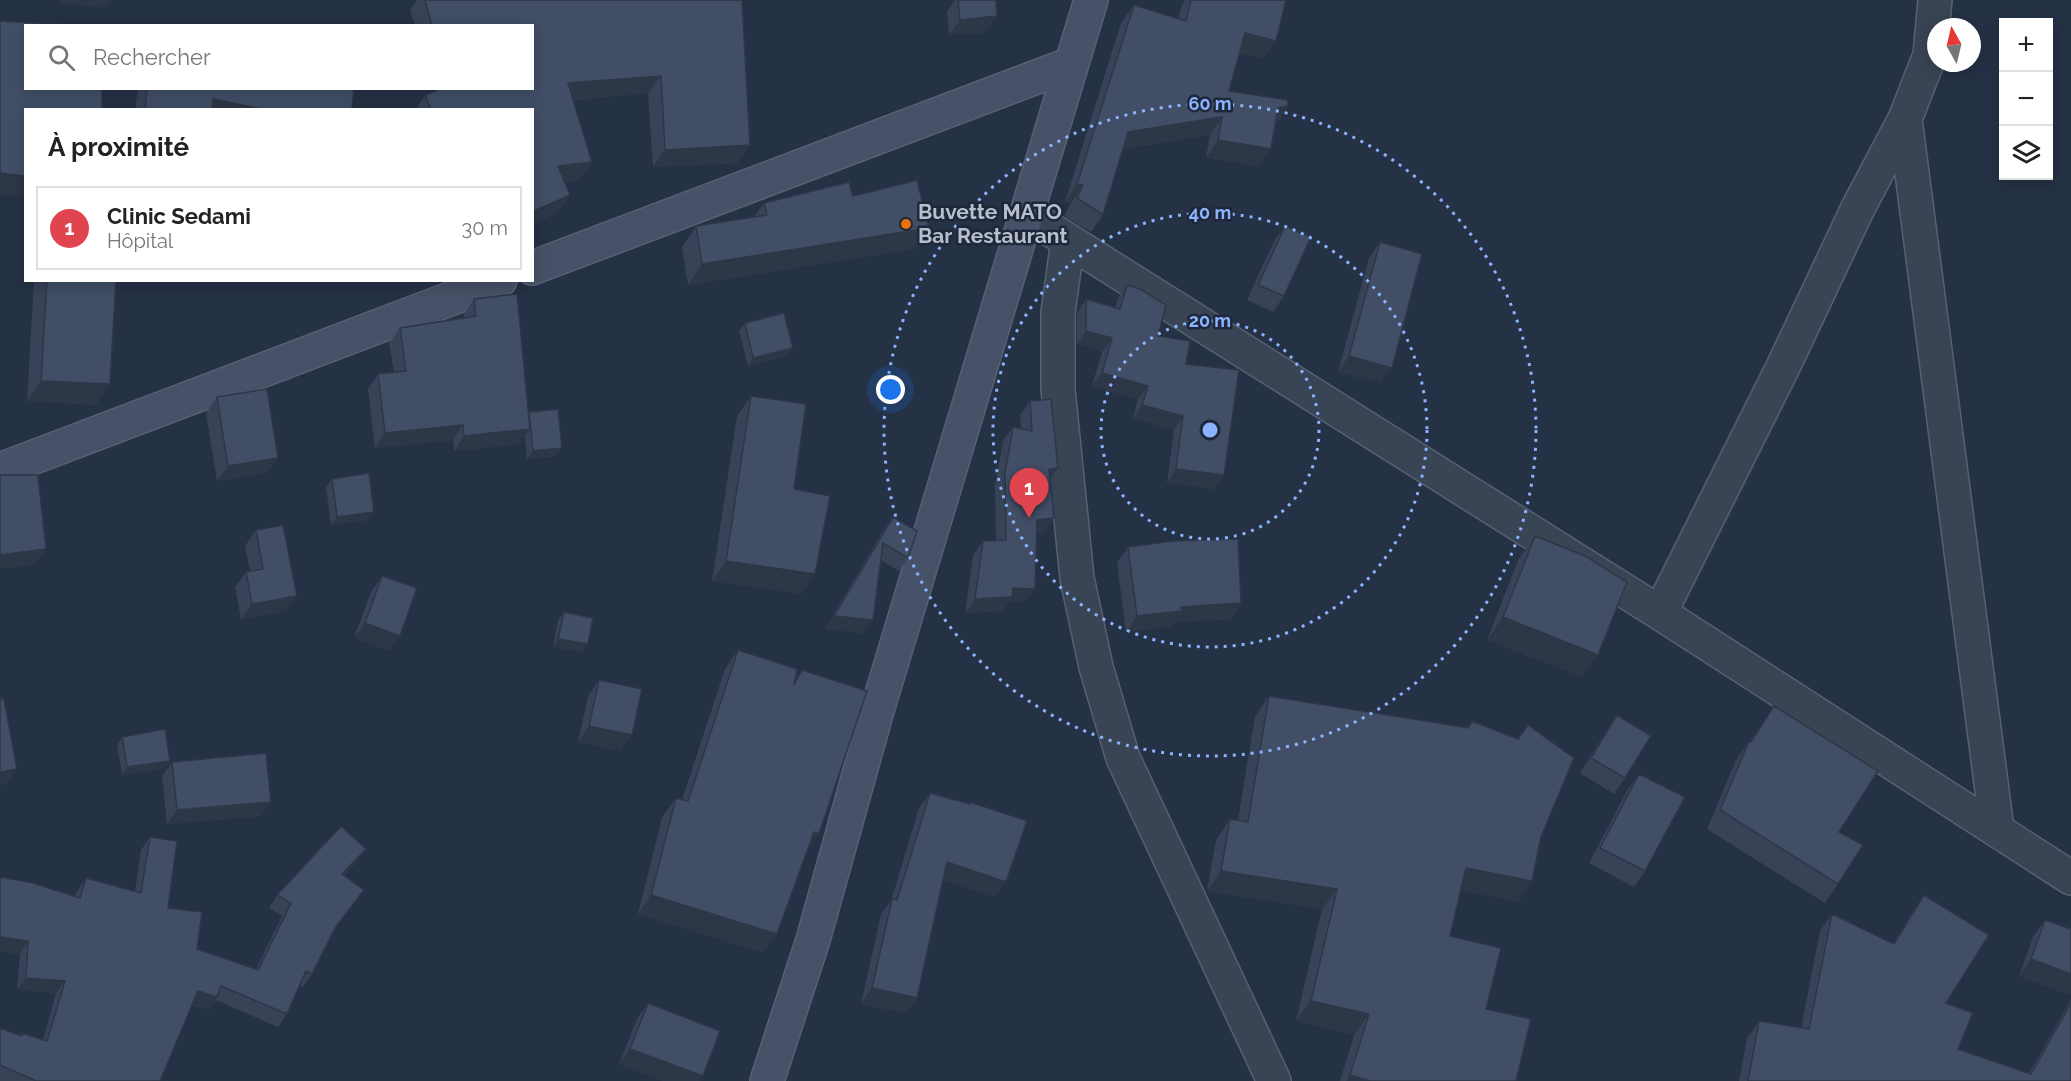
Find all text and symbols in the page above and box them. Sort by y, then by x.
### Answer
north arrow [1927,18,1981,72]
map controls [1999,18,2053,180]
button: + [1999,18,2053,72]
search box [24,24,534,90]
icon: search [45,41,78,74]
text: Rechercher [93,44,211,70]
button: − [1999,72,2053,126]
text: 60 m [1188,93,1232,114]
button: layers [1999,126,2053,180]
text: À proximité [48,132,189,162]
place label: Buvette MATO Bar Restaurant [918,199,1067,248]
text: 40 m [1189,202,1231,223]
text: Clinic Sedami [107,203,251,229]
text: 1 [65,216,74,240]
text: 30 m [462,216,508,240]
marker: Buvette MATO Bar Restaurant [899,217,913,231]
text: Hôpital [107,229,173,253]
text: 20 m [1189,310,1231,331]
your location [876,375,905,404]
centre of rings [1200,420,1220,440]
pin: 1 [1010,468,1048,518]

